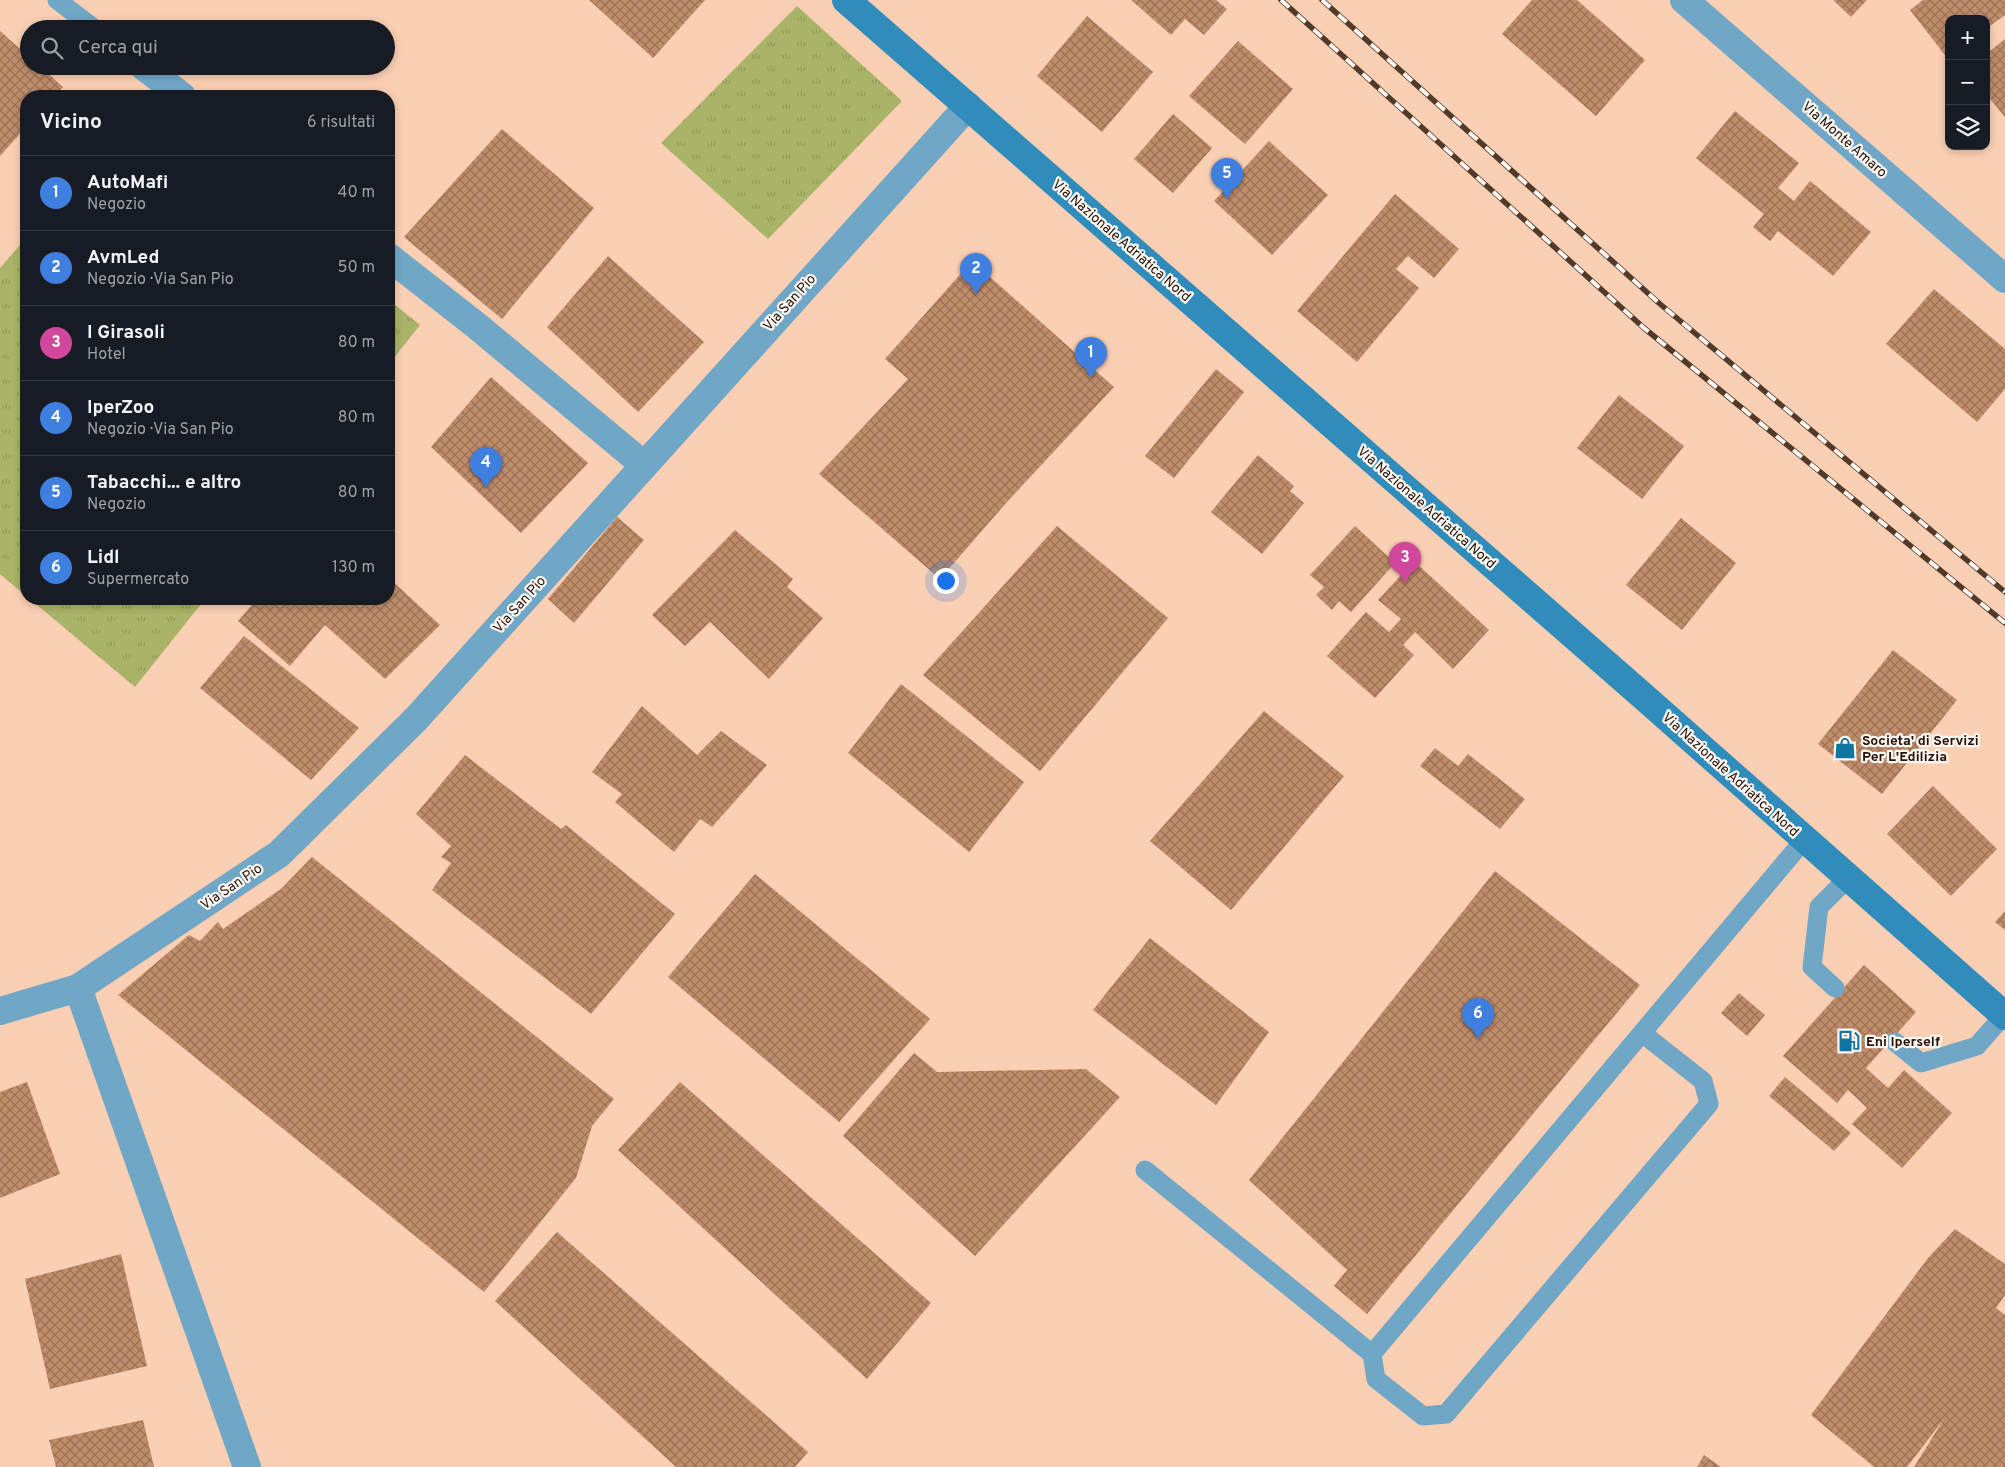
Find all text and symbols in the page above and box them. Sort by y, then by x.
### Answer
map controls [1945,15,1990,150]
button: + [1945,15,1990,60]
search box [20,20,395,75]
icon: search [38,34,66,62]
text: Cerca qui [78,36,158,60]
button: − [1945,60,1990,105]
street label: Via Monte Amaro [1798,99,1890,182]
button: layers [1945,105,1990,150]
text: Vicino [40,109,102,136]
text: 6 risultati [307,113,375,133]
pin: 5 [1211,158,1243,199]
text: AutoMafi [87,171,168,195]
street label: Via Nazionale Adriatica Nord [1048,176,1194,306]
text: 1 [53,183,59,203]
text: 40 m [337,183,375,203]
text: Negozio [87,195,146,215]
text: AvmLed [87,246,160,270]
pin: 2 [960,253,992,294]
text: 2 [51,258,61,278]
text: 50 m [338,258,375,278]
text: Negozio · Via San Pio [87,270,234,290]
street label: Via San Pio [760,271,820,335]
text: I Girasoli [87,321,165,345]
text: 3 [51,333,61,353]
text: 80 m [338,333,375,353]
pin: 1 [1075,337,1107,378]
text: Hotel [87,345,126,365]
text: IperZoo [87,396,154,420]
text: 4 [51,408,61,428]
text: 80 m [338,408,375,428]
text: Negozio · Via San Pio [87,420,234,440]
street label: Via Nazionale Adriatica Nord [1353,443,1499,573]
pin: 4 [470,447,502,488]
text: Tabacchi... e altro [87,471,241,495]
text: 5 [51,483,61,503]
text: 80 m [338,483,375,503]
text: Negozio [87,495,146,515]
pin: 3 [1389,542,1421,583]
text: Lidl [87,546,120,570]
text: 6 [51,558,61,578]
text: 130 m [332,558,375,578]
your location [933,568,959,594]
text: Supermercato [87,570,189,590]
street label: Via San Pio [490,573,550,637]
street label: Via Nazionale Adriatica Nord [1658,709,1802,841]
place label: Societa' di Servizi Per L'Edilizia [1862,733,1979,766]
shop icon: Societa' di Servizi Per L'Edilizia [1832,735,1858,761]
street label: Via San Pio [198,860,266,914]
pin: 6 [1462,998,1494,1039]
fuel station icon: Eni Iperself [1836,1028,1862,1054]
place label: Eni Iperself [1866,1034,1940,1051]

